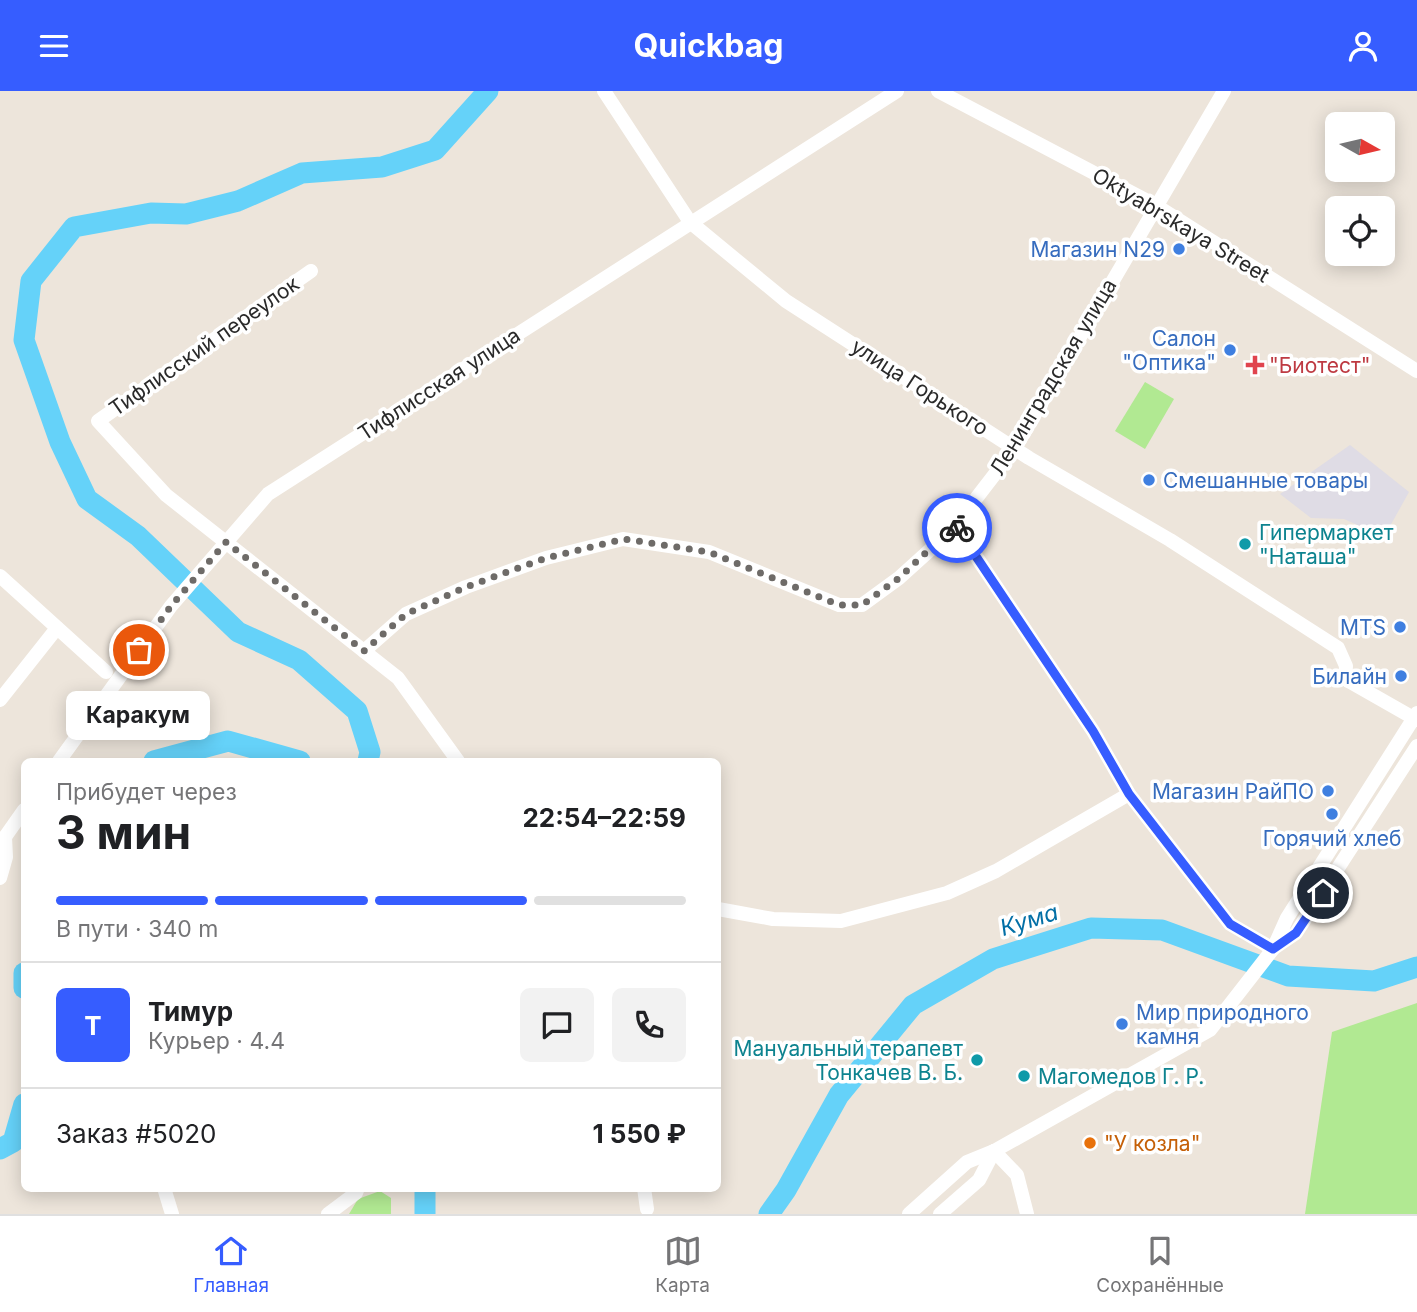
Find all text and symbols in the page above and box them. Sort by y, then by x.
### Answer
text: Quickbag [633,26,784,65]
icon: menu [35,27,73,65]
icon: person [1344,27,1382,65]
north arrow [1325,112,1395,182]
map controls [1325,112,1395,266]
street label: Oktyabrskaya Street [1088,162,1274,288]
button: locate [1325,196,1395,266]
place label: Магазин N29 [1031,237,1165,262]
marker: Магазин N29 [1171,241,1187,257]
street label: Тифлисский переулок [104,271,304,421]
street label: Ленинградская улица [984,274,1122,480]
street label: Тифлисская улица [353,322,525,446]
place label: Салон "Оптика" [1122,326,1216,375]
street label: улица Горького [847,333,993,441]
marker: Салон "Оптика" [1222,342,1238,358]
place label: "Биотест" [1269,353,1371,378]
marker: "Биотест" [1247,357,1263,373]
place label: Смешанные товары [1163,468,1368,493]
marker: Смешанные товары [1141,472,1157,488]
courier [922,493,992,563]
icon: bike [938,509,976,547]
place label: Гипермаркет "Наташа" [1259,520,1394,569]
marker: Гипермаркет "Наташа" [1237,536,1253,552]
place label: MTS [1340,615,1386,640]
marker: MTS [1392,619,1408,635]
pin [109,620,169,680]
icon: bag [120,631,158,669]
place label: Билайн [1312,664,1387,689]
marker: Билайн [1393,668,1409,684]
callout: Каракум [67,692,211,741]
text: Каракум [86,701,190,729]
text: Прибудет через [56,778,237,806]
place label: Магазин РайПО [1152,779,1314,804]
marker: Магазин РайПО [1320,783,1336,799]
text: 22:54–22:59 [522,802,686,833]
text: 3 мин [56,804,191,860]
marker: Горячий хлеб [1324,806,1340,822]
place label: Горячий хлеб [1263,826,1401,851]
pin [1293,863,1353,923]
icon: home [1304,874,1342,912]
water label: Кума [997,898,1061,942]
text: В пути · 340 m [56,915,218,943]
button: chat [520,988,594,1062]
button: phone [612,988,686,1062]
text: Тимур [148,996,233,1027]
place label: Мир природного камня [1136,1000,1309,1049]
text: Т [84,1010,102,1041]
marker: Мир природного камня [1114,1016,1130,1032]
text: Курьер · 4.4 [148,1027,285,1055]
place label: Мануальный терапевт Тонкачев В. Б. [734,1036,963,1085]
marker: Мануальный терапевт Тонкачев В. Б. [969,1052,985,1068]
place label: Магомедов Г. Р. [1038,1064,1204,1089]
marker: Магомедов Г. Р. [1016,1068,1032,1084]
text: Заказ #5020 [56,1118,216,1149]
text: 1 550 ₽ [592,1118,686,1149]
place label: "У козла" [1104,1131,1200,1156]
marker: "У козла" [1082,1135,1098,1151]
tab: Главная [193,1232,269,1297]
tab: Карта [655,1232,710,1297]
tab: Сохранённые [1096,1232,1224,1297]

